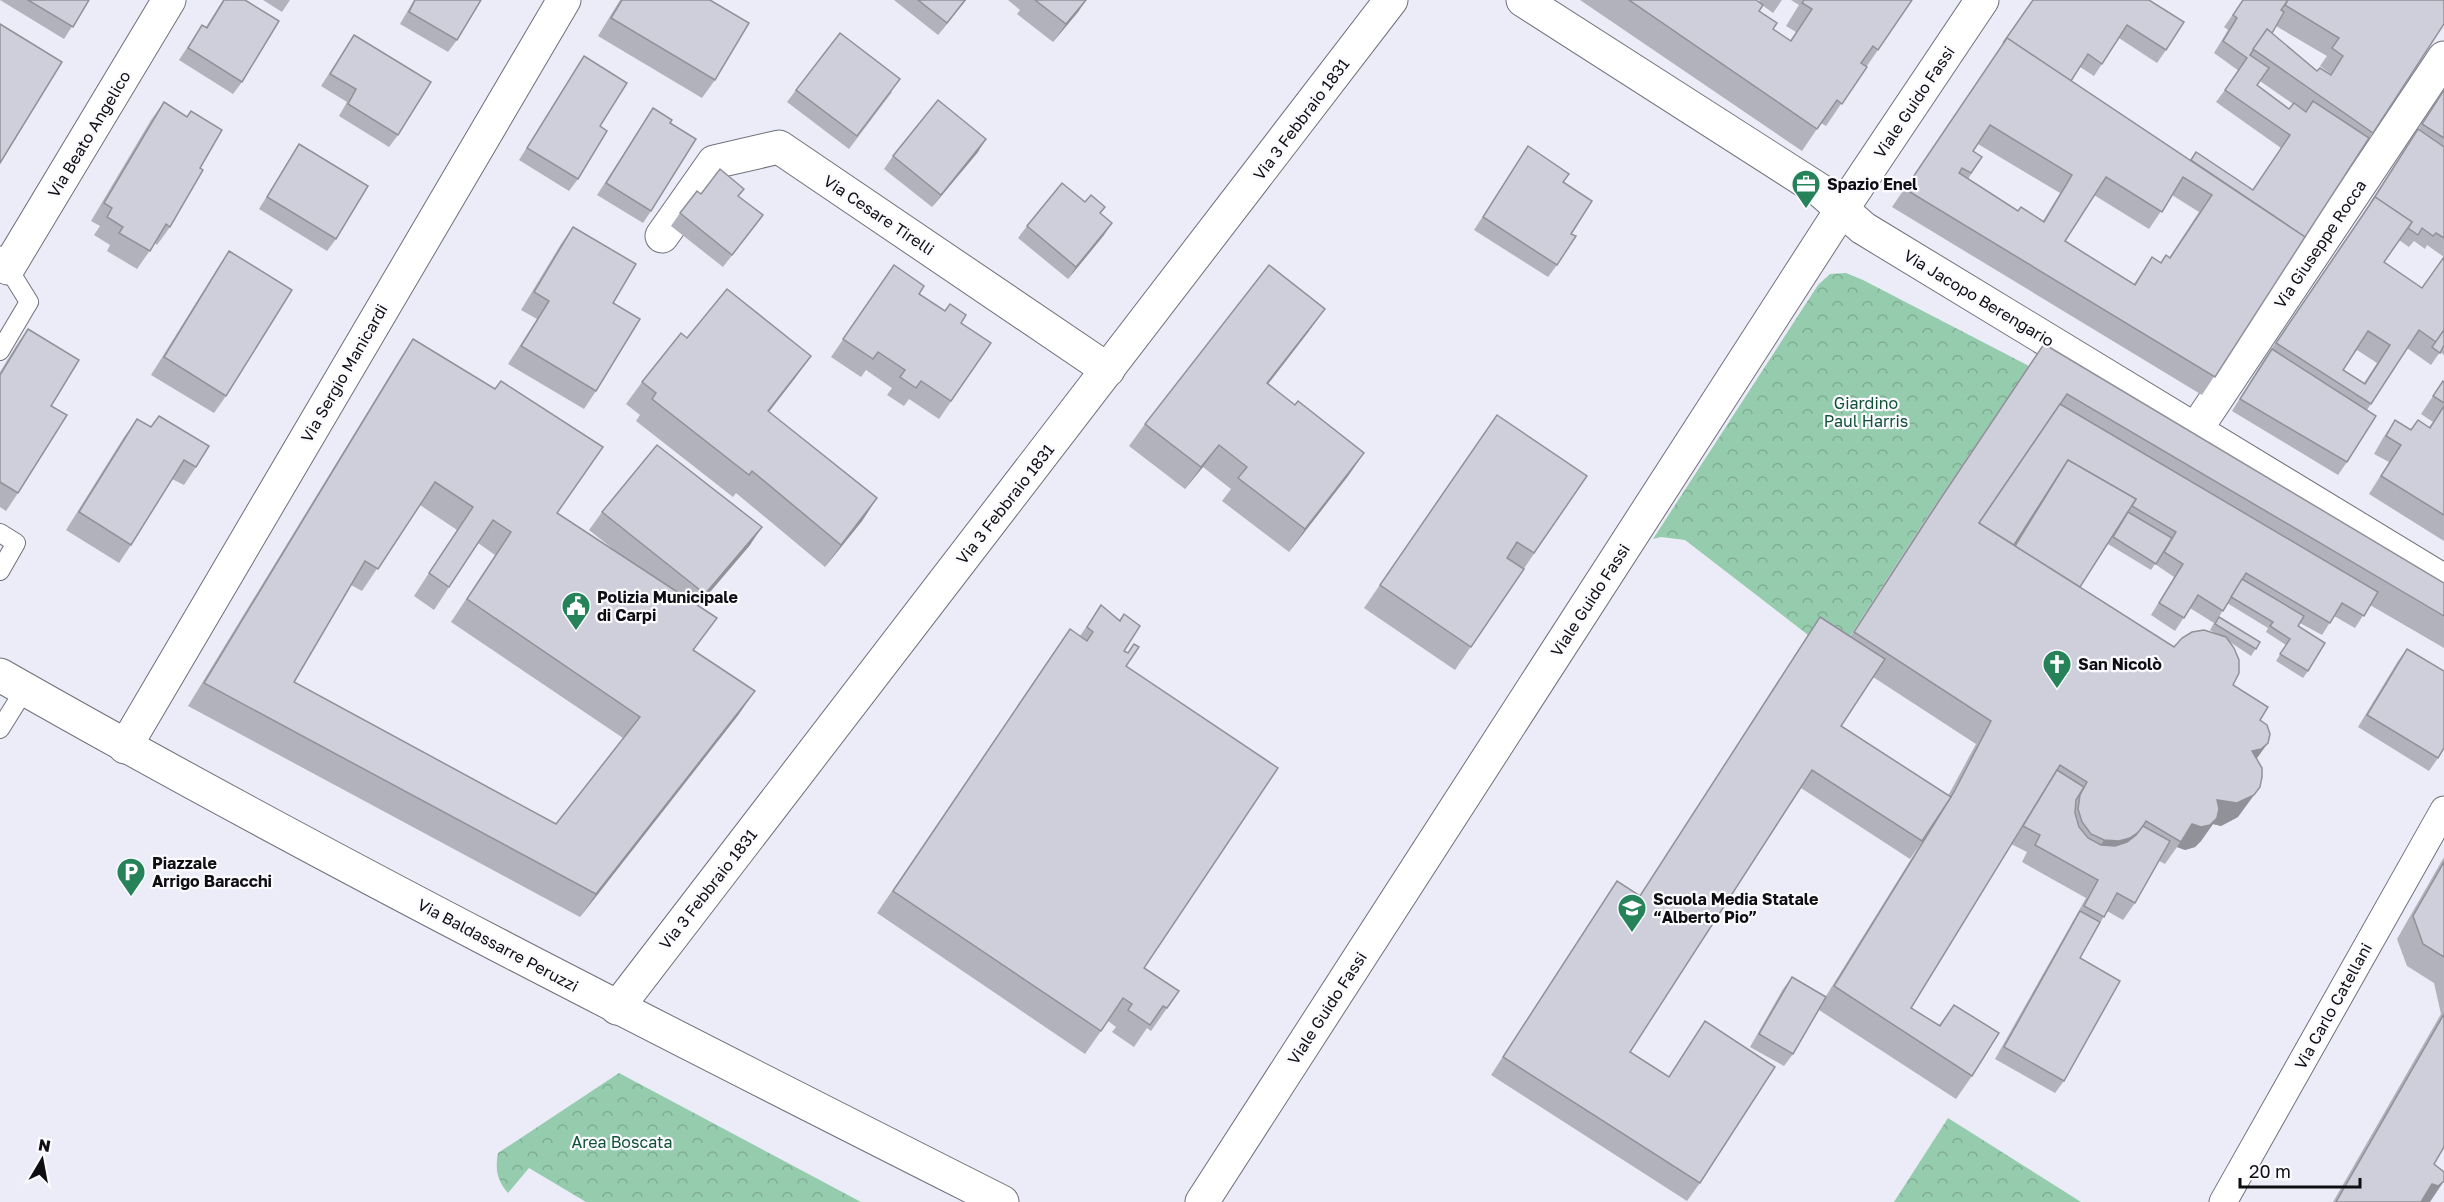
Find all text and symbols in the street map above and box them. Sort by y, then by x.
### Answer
street label: Viale Guido Fassi [1869,42,1959,162]
street label: Via 3 Febbraio 1831 [1249,54,1353,184]
street label: Via Beato Angelico [43,67,135,201]
office icon: Spazio Enel [1790,168,1822,210]
street label: Via Cesare Tirelli [820,171,938,259]
place label: Spazio Enel [1827,174,1918,194]
street label: Via Giuseppe Rocca [2270,176,2370,312]
street label: Via Jacopo Berengario [1900,245,2058,351]
street label: Via Sergio Manicardi [296,300,392,446]
park label: Giardino Paul Harris [1824,393,1908,431]
street label: Via 3 Febbraio 1831 [952,440,1058,568]
street label: Viale Guido Fassi [1546,540,1634,660]
place label: Polizia Municipale di Carpi [597,587,738,625]
public building icon: Polizia Municipale di Carpi [560,590,592,632]
church icon: San Nicolò [2041,648,2073,690]
place label: San Nicolò [2078,654,2162,674]
street label: Via 3 Febbraio 1831 [655,825,761,953]
place label: Piazzale Arrigo Baracchi [152,853,272,891]
parking icon: Piazzale Arrigo Baracchi [115,856,147,898]
place label: Scuola Media Statale “Alberto Pio” [1653,889,1819,927]
school or university icon: Scuola Media Statale “Alberto Pio” [1616,892,1648,934]
street label: Via Baldassarre Peruzzi [414,894,582,996]
street label: Via Carlo Catellani [2290,939,2376,1073]
street label: Viale Guido Fassi [1283,948,1371,1068]
north arrow [12,1130,72,1190]
park label: Area Boscata [572,1132,672,1152]
text: N [37,1134,52,1156]
scale bar [2240,1151,2360,1189]
text: 20 m [2249,1160,2291,1182]

